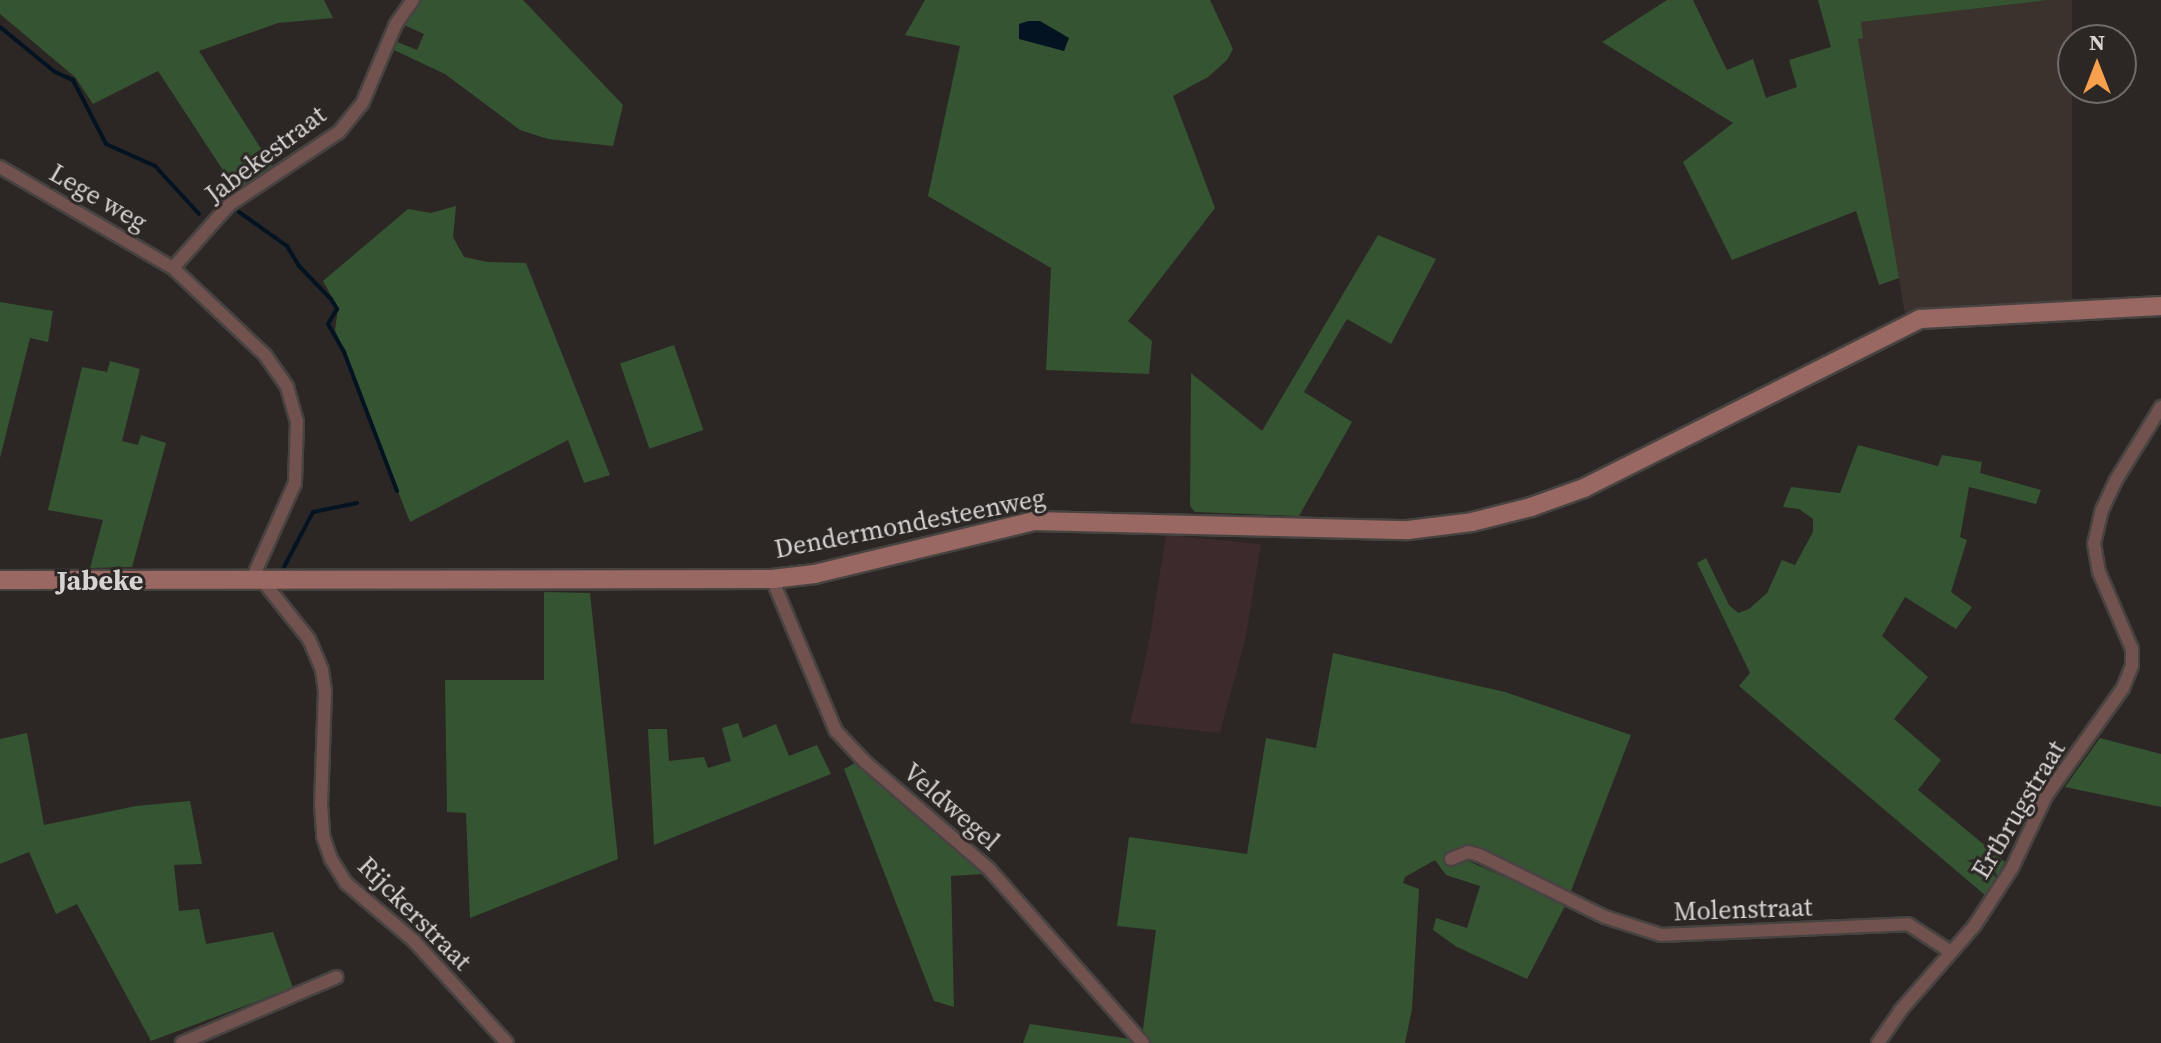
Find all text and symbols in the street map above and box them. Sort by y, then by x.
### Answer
north arrow [2057,24,2137,104]
text: N [2089,27,2105,57]
street label: Jabekestraat [200,100,332,210]
street label: Lege weg [44,158,152,238]
street label: Dendermondesteenweg [772,482,1048,566]
district label: Jabeke [57,563,143,597]
street label: Ertbrugstraat [1966,735,2072,885]
street label: Veldwegel [896,757,1006,857]
street label: Rijckerstraat [351,851,477,977]
street label: Molenstraat [1673,892,1813,928]

